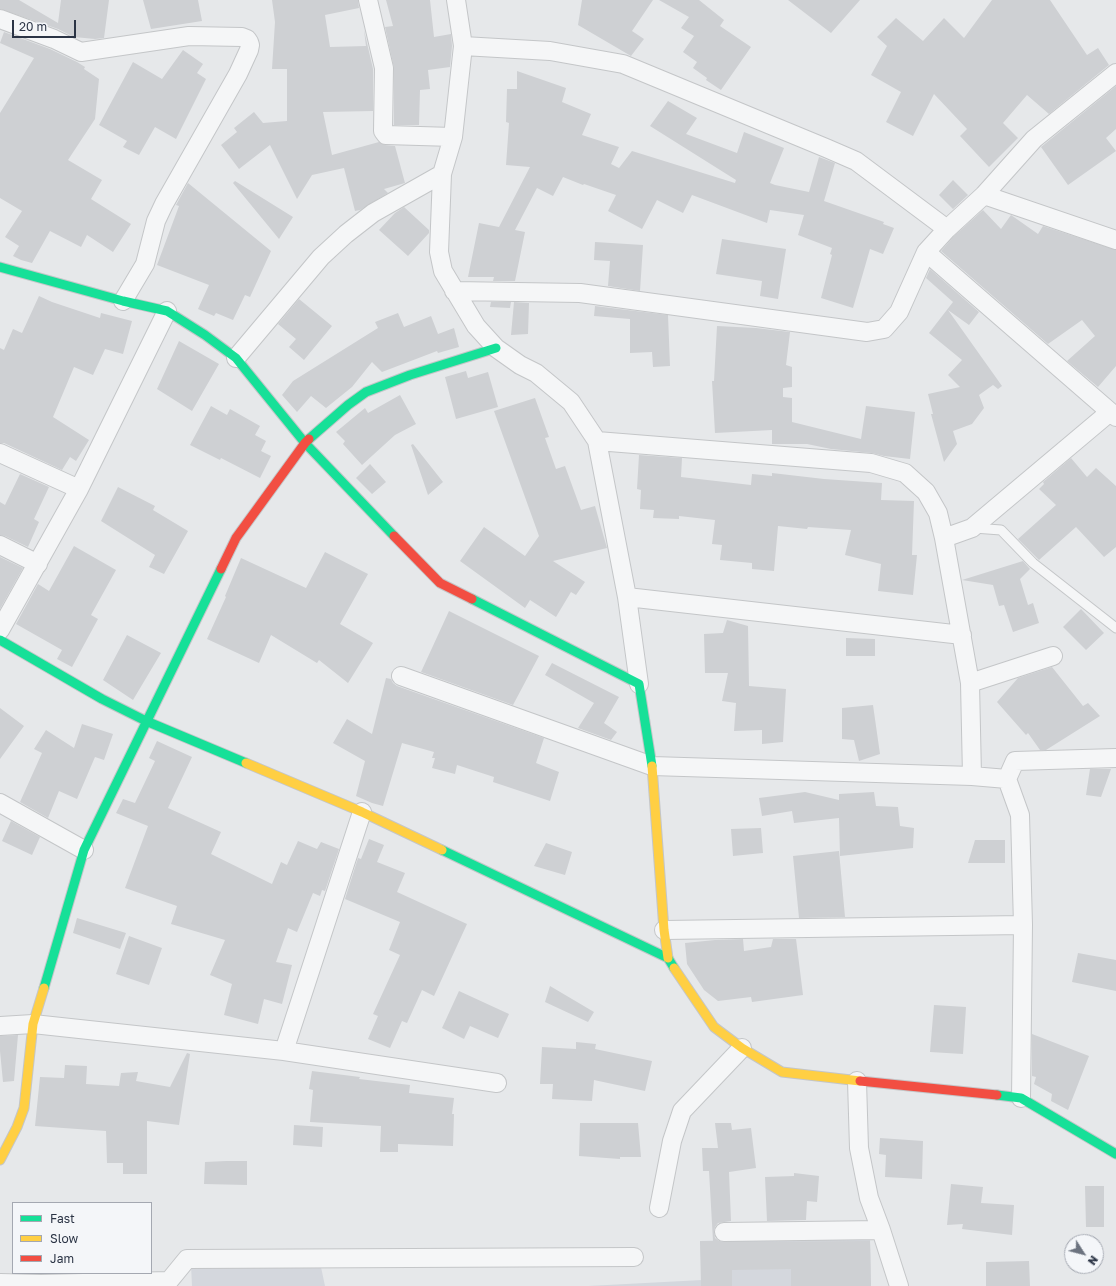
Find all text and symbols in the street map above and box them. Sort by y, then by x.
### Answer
scale bar [14,12,78,38]
text: 20 m [19,19,47,34]
legend [12,1202,152,1274]
text: Fast [50,1211,75,1226]
text: Slow [50,1231,78,1246]
north arrow [1064,1234,1104,1274]
text: Jam [50,1251,74,1266]
text: N [1086,1254,1101,1268]

